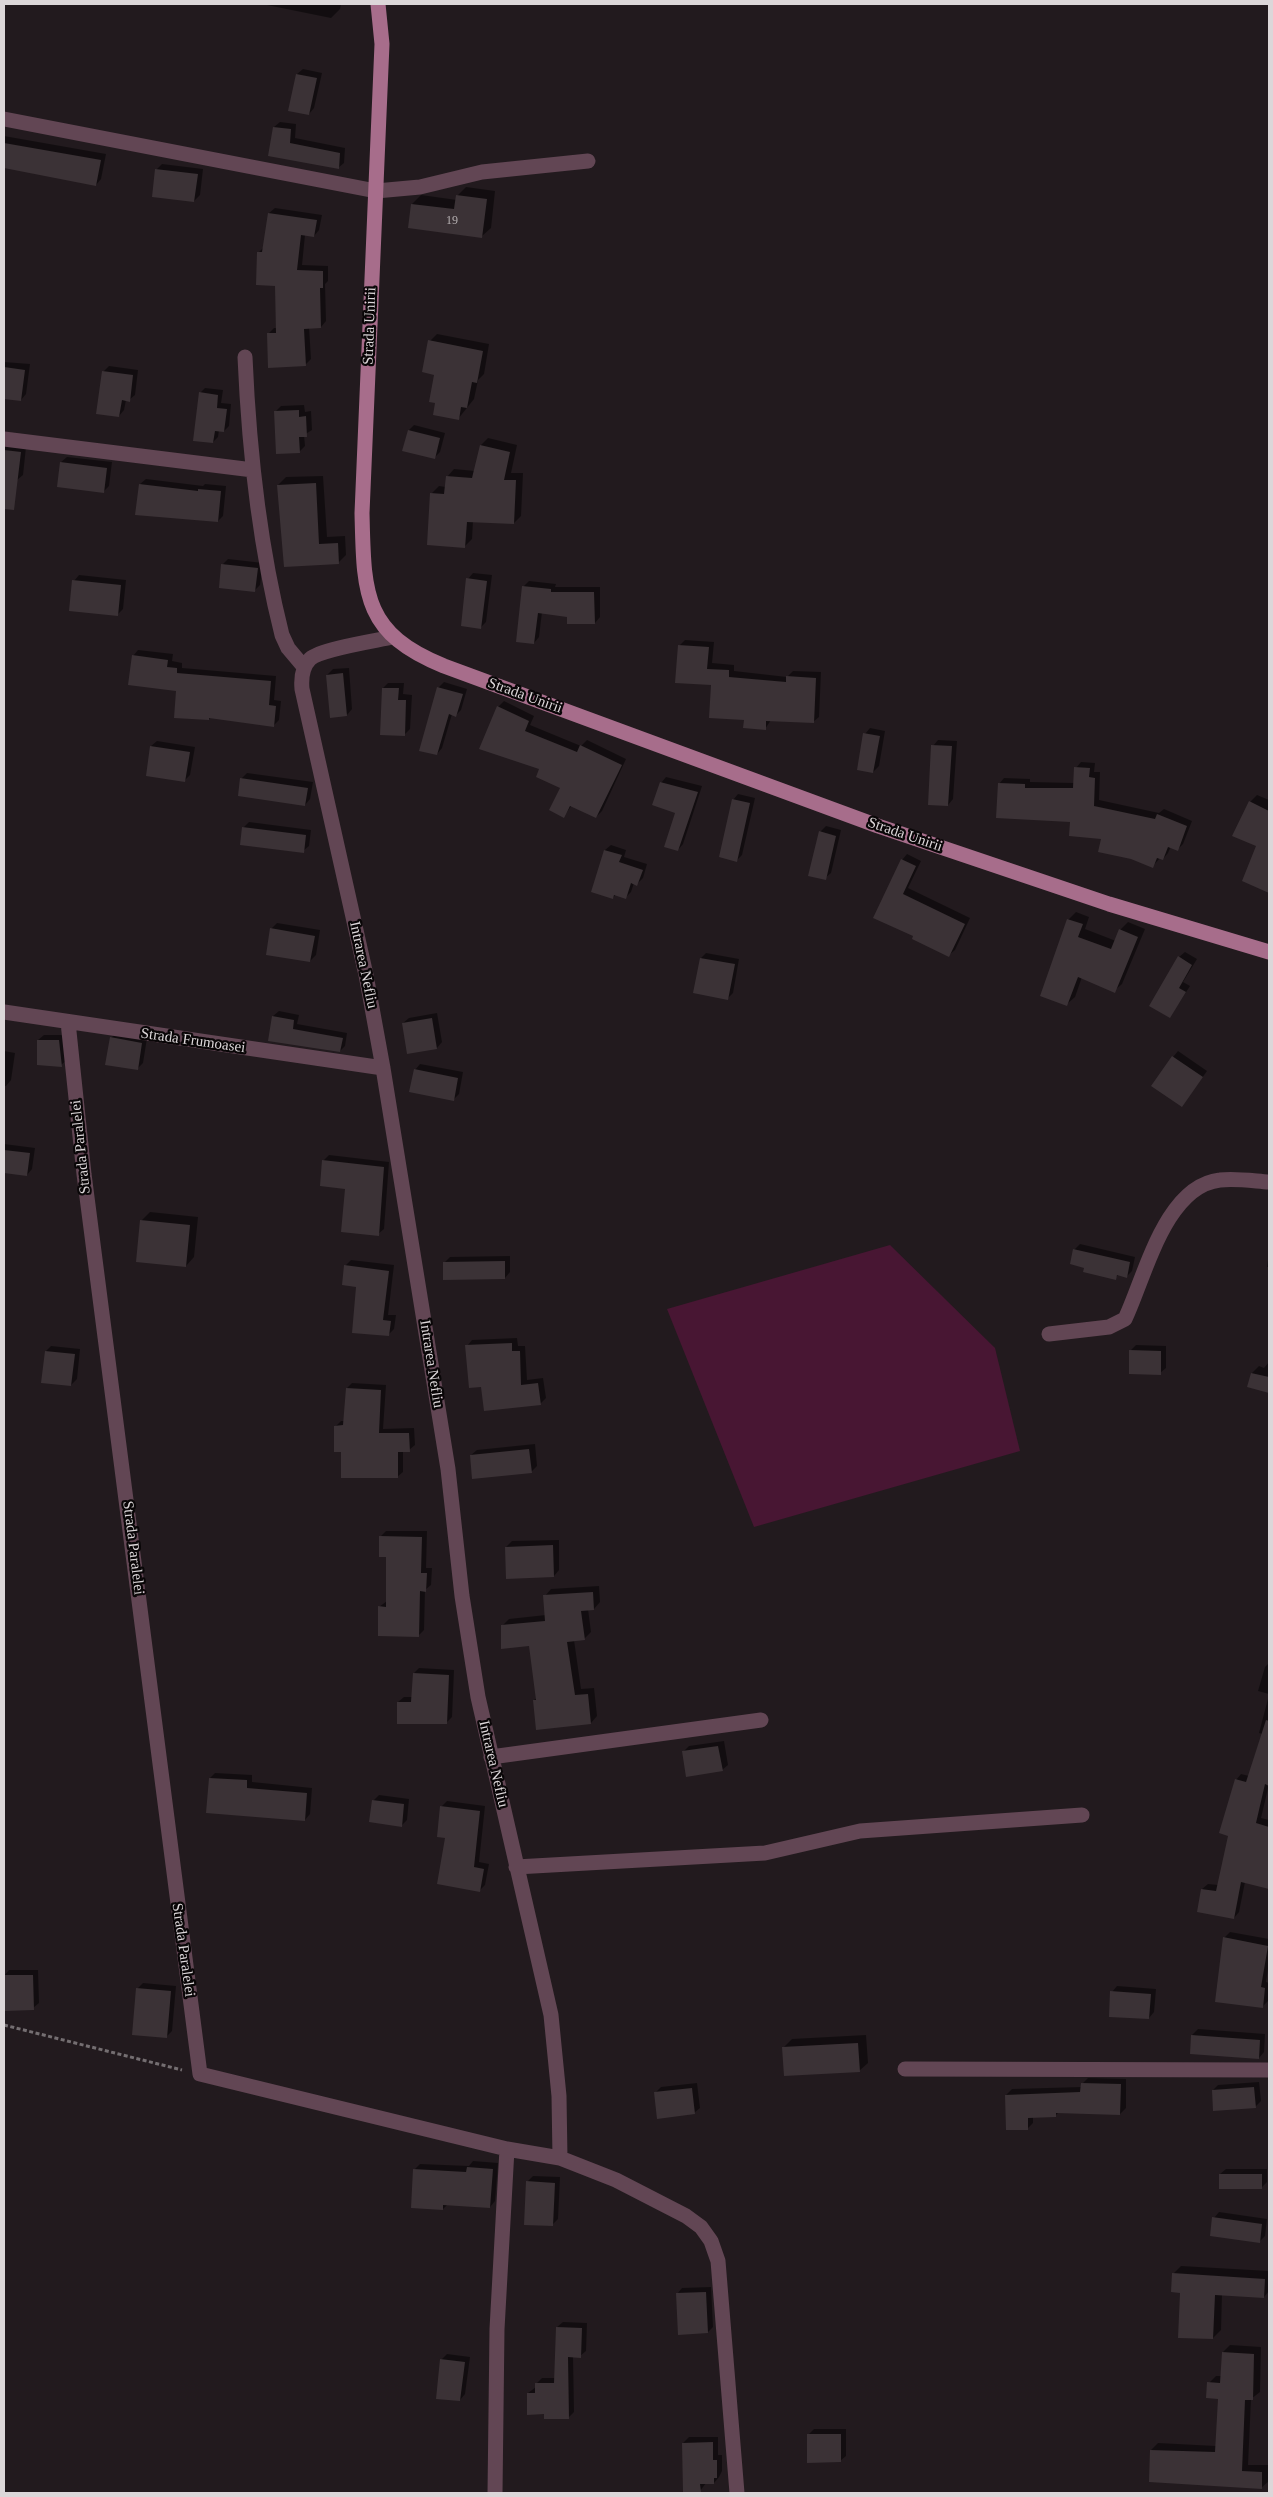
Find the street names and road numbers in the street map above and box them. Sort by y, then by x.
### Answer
street label: Strada Unirii [360,287,380,365]
street label: Strada Unirii [485,674,565,718]
street label: Strada Unirii [865,814,945,856]
street label: Intrarea Nefliu [345,920,381,1010]
street label: Strada Frumoasei [140,1025,246,1057]
street label: Strada Paralelei [67,1099,95,1195]
street label: Intrarea Nefliu [415,1319,447,1409]
street label: Strada Paralelei [118,1500,148,1596]
street label: Intrarea Nefliu [474,1719,512,1809]
street label: Strada Paralelei [168,1902,198,1998]

